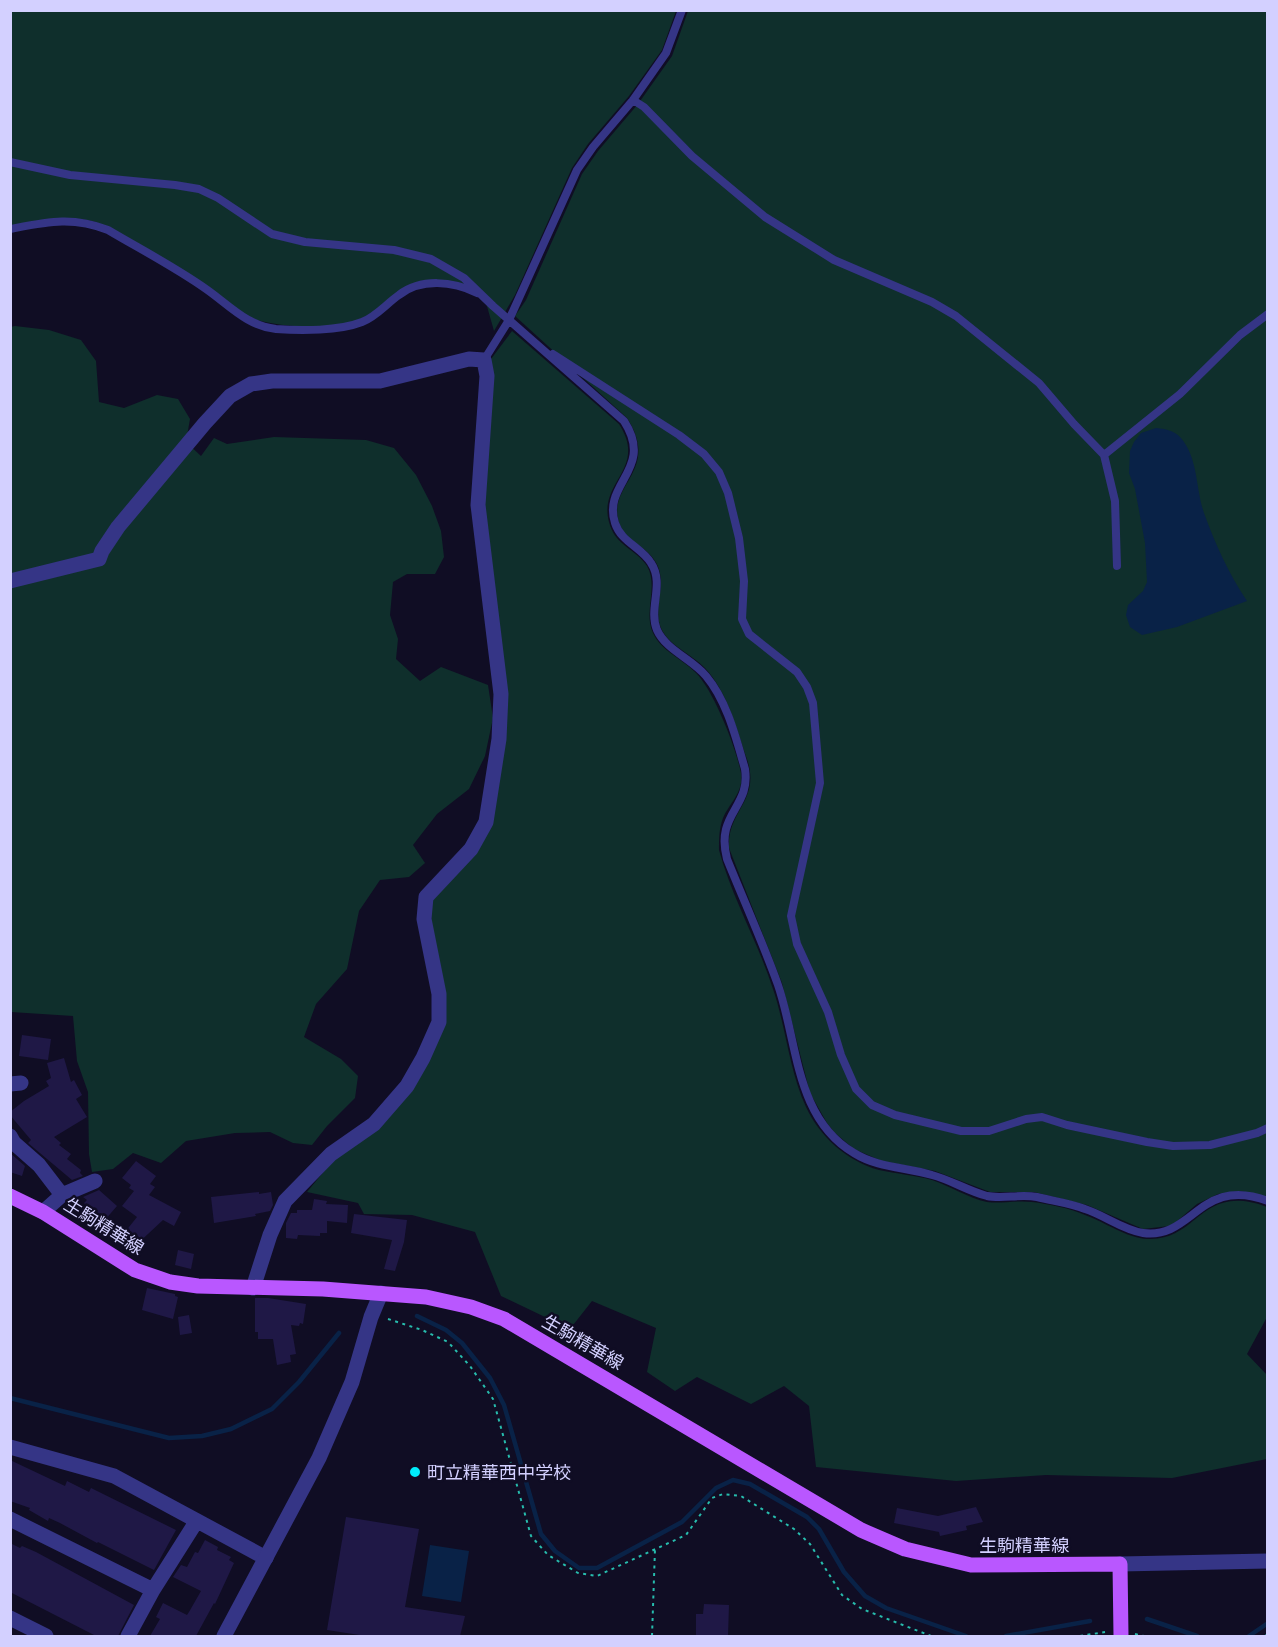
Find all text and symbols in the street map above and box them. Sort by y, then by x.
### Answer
street label: 生駒精華線 [60,1193,148,1259]
street label: 生駒精華線 [539,1310,627,1374]
place label: 町立精華西中学校 [427,1462,571,1483]
marker: 町立精華西中学校 [408,1465,422,1479]
street label: 生駒精華線 [979,1535,1069,1556]

